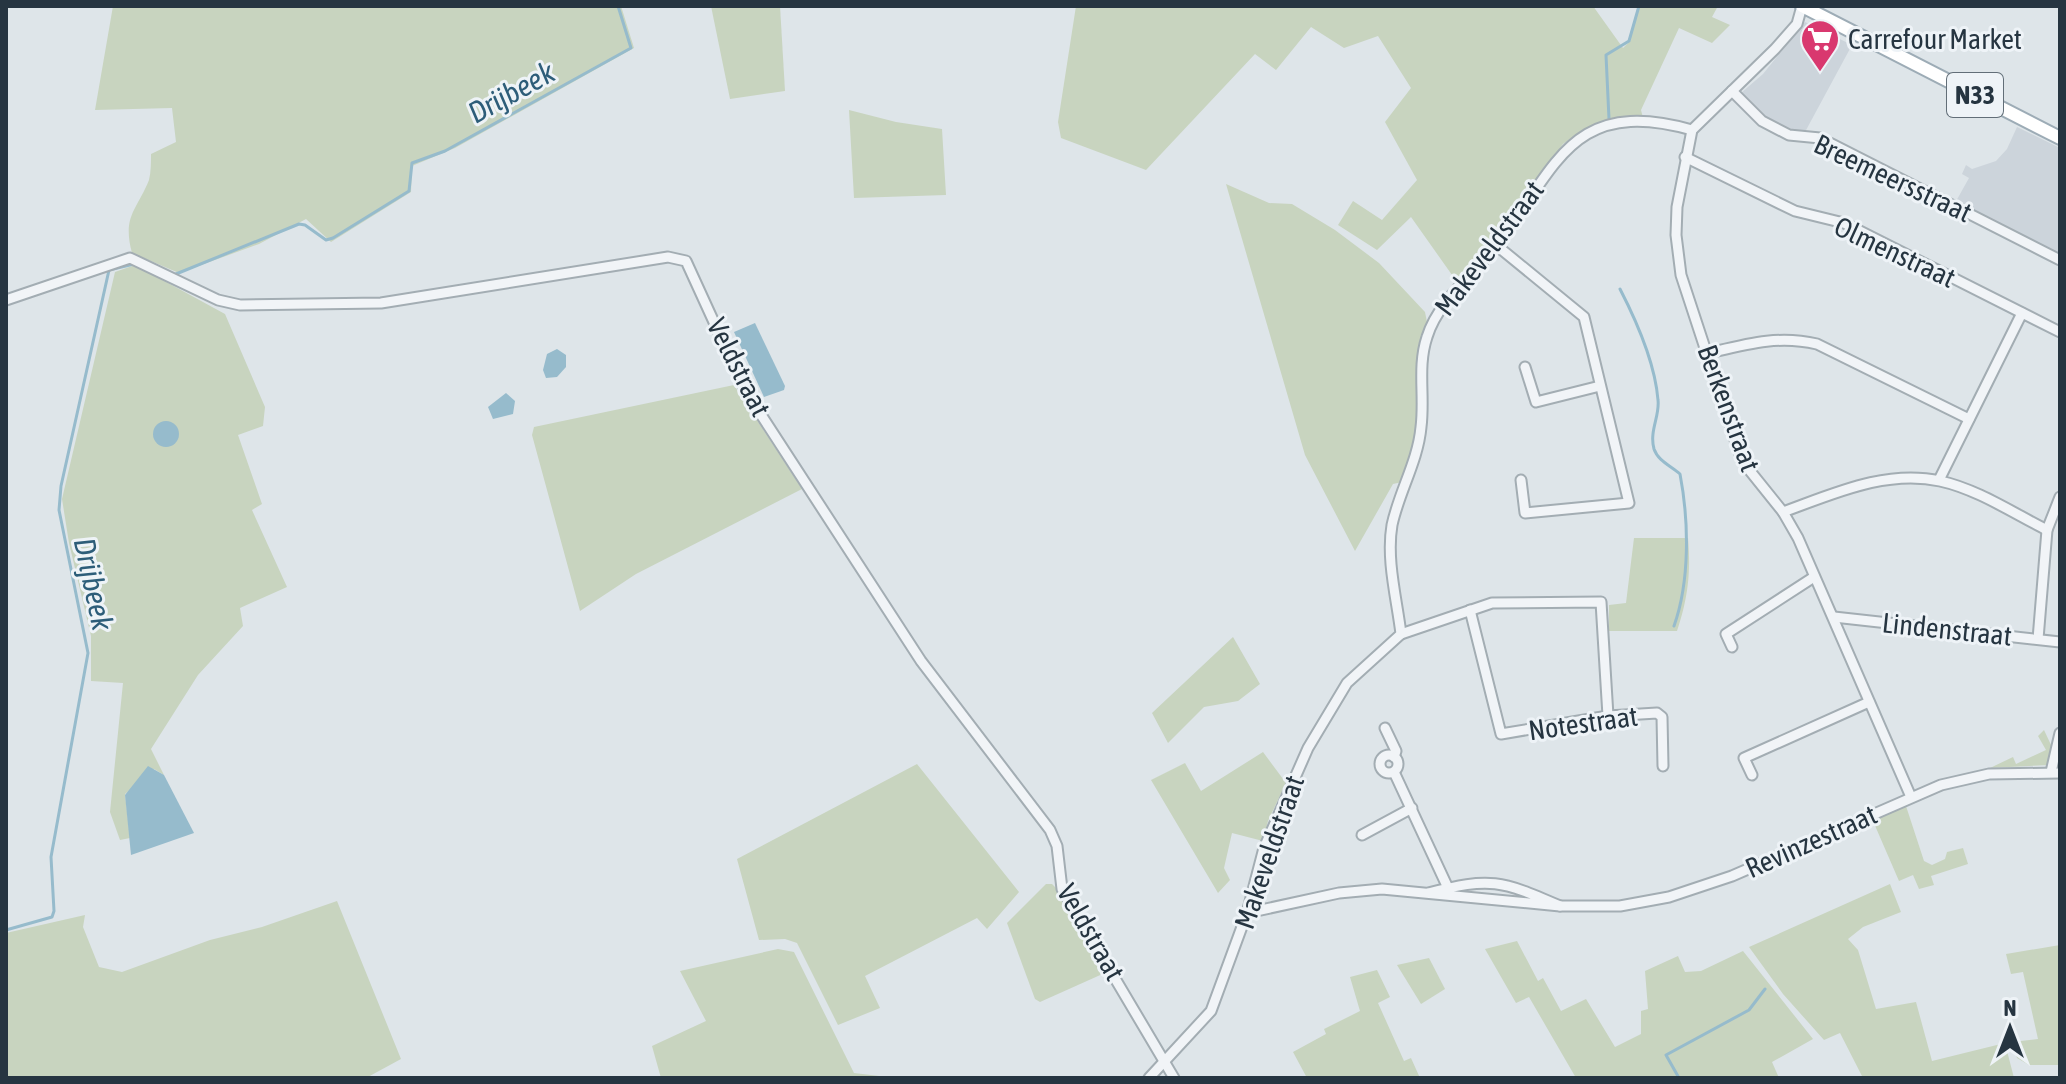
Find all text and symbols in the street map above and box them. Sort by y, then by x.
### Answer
supermarket icon: Carrefour Market [1799,18,1841,73]
place label: Carrefour Market [1848,23,2022,55]
water label: Drijbeek [462,54,561,130]
road number: N33 [1947,73,2003,117]
street label: Breemeersstraat [1809,128,1977,228]
street label: Makeveldstraat [1428,174,1550,322]
street label: Olmenstraat [1829,210,1961,294]
street label: Veldstraat [701,313,777,421]
street label: Berkenstraat [1691,340,1767,476]
water label: Drijbeek [68,535,121,634]
street label: Lindenstraat [1881,606,2013,652]
street label: Notestraat [1526,700,1640,746]
street label: Makeveldstraat [1228,771,1310,933]
street label: Revinzestraat [1740,798,1882,884]
street label: Veldstraat [1051,878,1131,986]
north arrow [1970,988,2050,1068]
text: N [2004,995,2016,1021]

